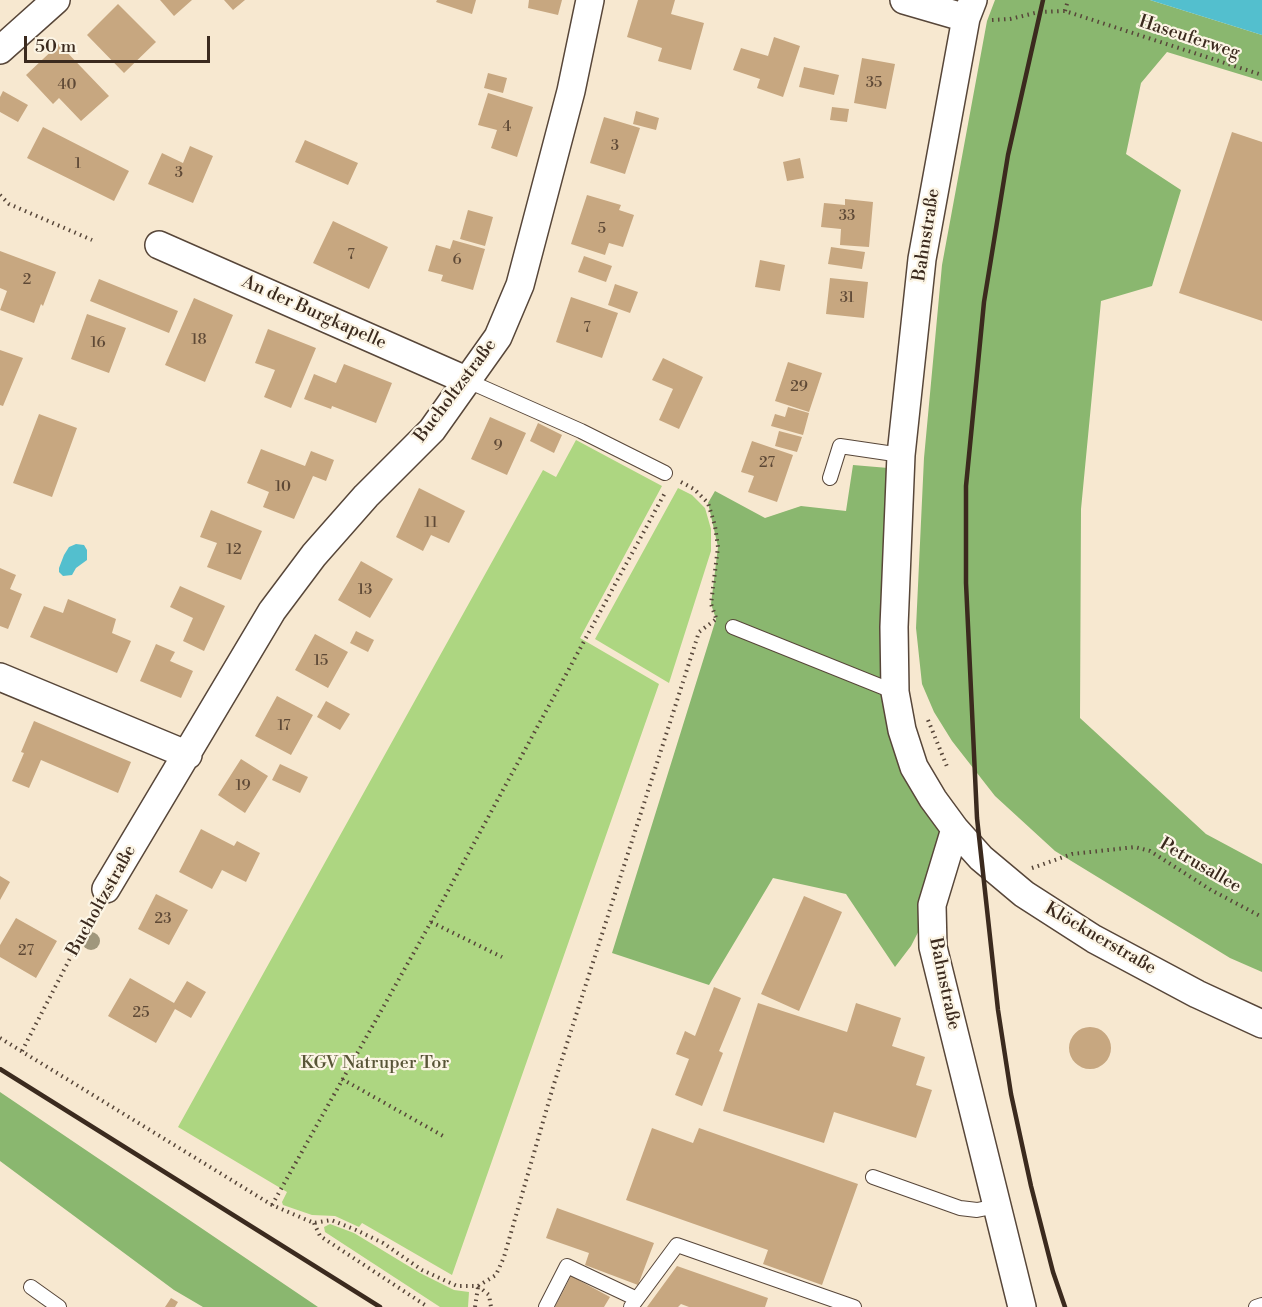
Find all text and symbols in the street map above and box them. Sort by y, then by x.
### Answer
street label: Haseuferweg [1136,11,1242,65]
scale bar [27,24,213,62]
text: 50 m [35,35,76,58]
house number: 35 [866,74,882,92]
house number: 40 [58,76,76,94]
house number: 4 [503,118,511,136]
house number: 3 [611,137,619,155]
house number: 1 [75,155,81,173]
house number: 3 [175,164,183,182]
street label: Bahnstraße [909,187,945,283]
house number: 33 [839,207,855,225]
house number: 5 [598,220,606,238]
house number: 7 [347,246,355,264]
house number: 6 [452,251,462,269]
house number: 2 [23,271,31,289]
street label: An der Burgkapelle [238,271,390,355]
house number: 31 [840,289,854,307]
house number: 7 [583,319,591,337]
house number: 18 [191,331,207,349]
house number: 16 [90,334,106,352]
street label: Bucholtzstraße [410,335,502,447]
house number: 29 [790,378,808,396]
house number: 9 [493,437,503,455]
house number: 27 [759,454,775,472]
house number: 10 [275,478,291,496]
house number: 11 [424,514,438,532]
house number: 12 [226,541,242,559]
house number: 13 [358,581,372,599]
house number: 15 [314,652,328,670]
house number: 17 [277,717,291,735]
house number: 19 [235,777,251,795]
street label: Petrusallee [1155,834,1245,898]
street label: Bucholtzstraße [63,842,141,960]
street label: Klöcknerstraße [1040,898,1160,980]
house number: 23 [155,910,171,928]
street label: Bahnstraße [924,936,964,1032]
house number: 27 [18,942,34,960]
house number: 25 [133,1004,149,1022]
park label: KGV Natruper Tor [301,1053,449,1075]

